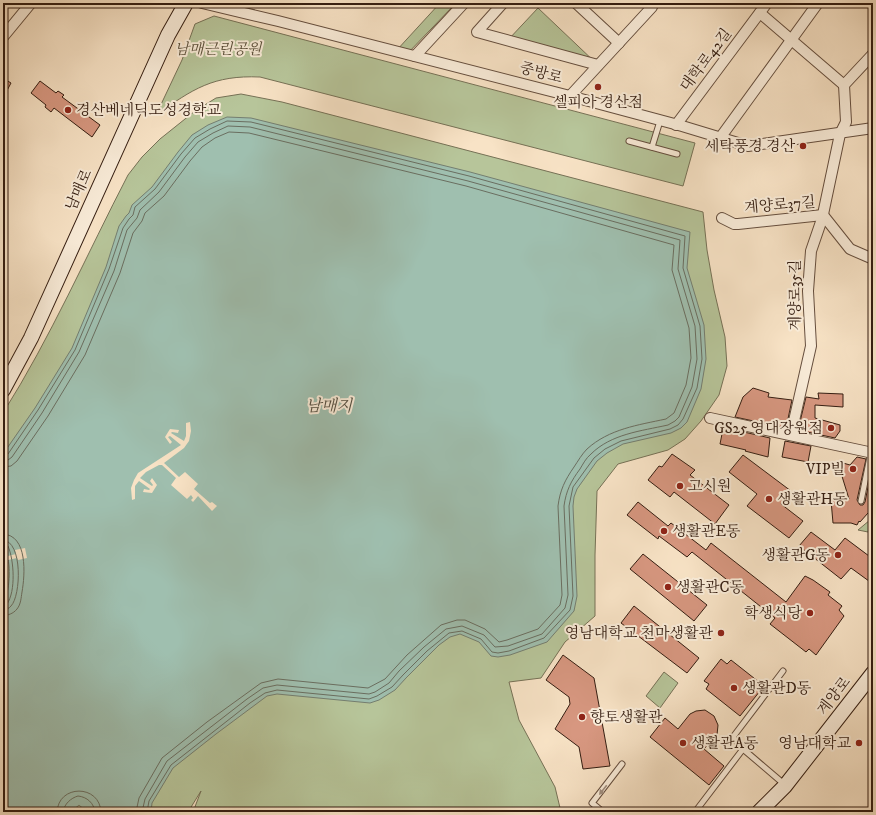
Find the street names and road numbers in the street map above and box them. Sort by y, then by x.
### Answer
street label: 대학로42길 [676,25,736,95]
street label: 중방로 [518,58,565,88]
street label: 남매로 [61,166,97,214]
street label: 계양로37길 [744,192,816,218]
street label: 계양로35길 [786,259,805,331]
street label: 계양로 [813,673,855,719]

